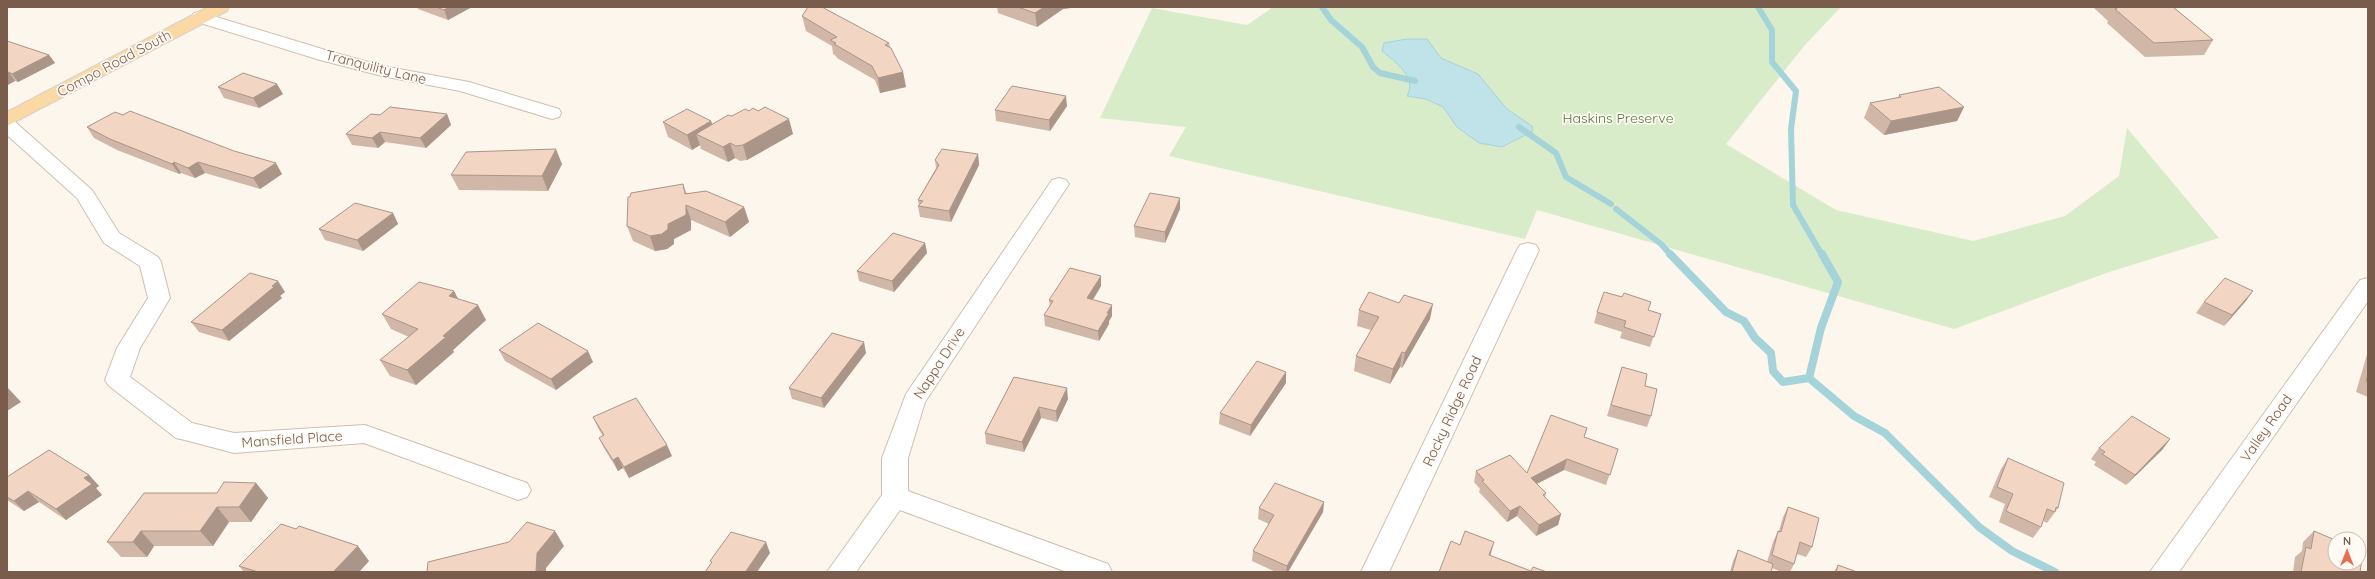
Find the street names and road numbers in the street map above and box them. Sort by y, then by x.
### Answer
street label: Compo Road South [54,25,174,101]
street label: Tranquility Lane [324,46,428,88]
street label: Nappa Drive [909,324,969,402]
street label: Rocky Ridge Road [1418,353,1486,469]
street label: Valley Road [2236,391,2296,465]
street label: Mansfield Place [241,426,343,452]

